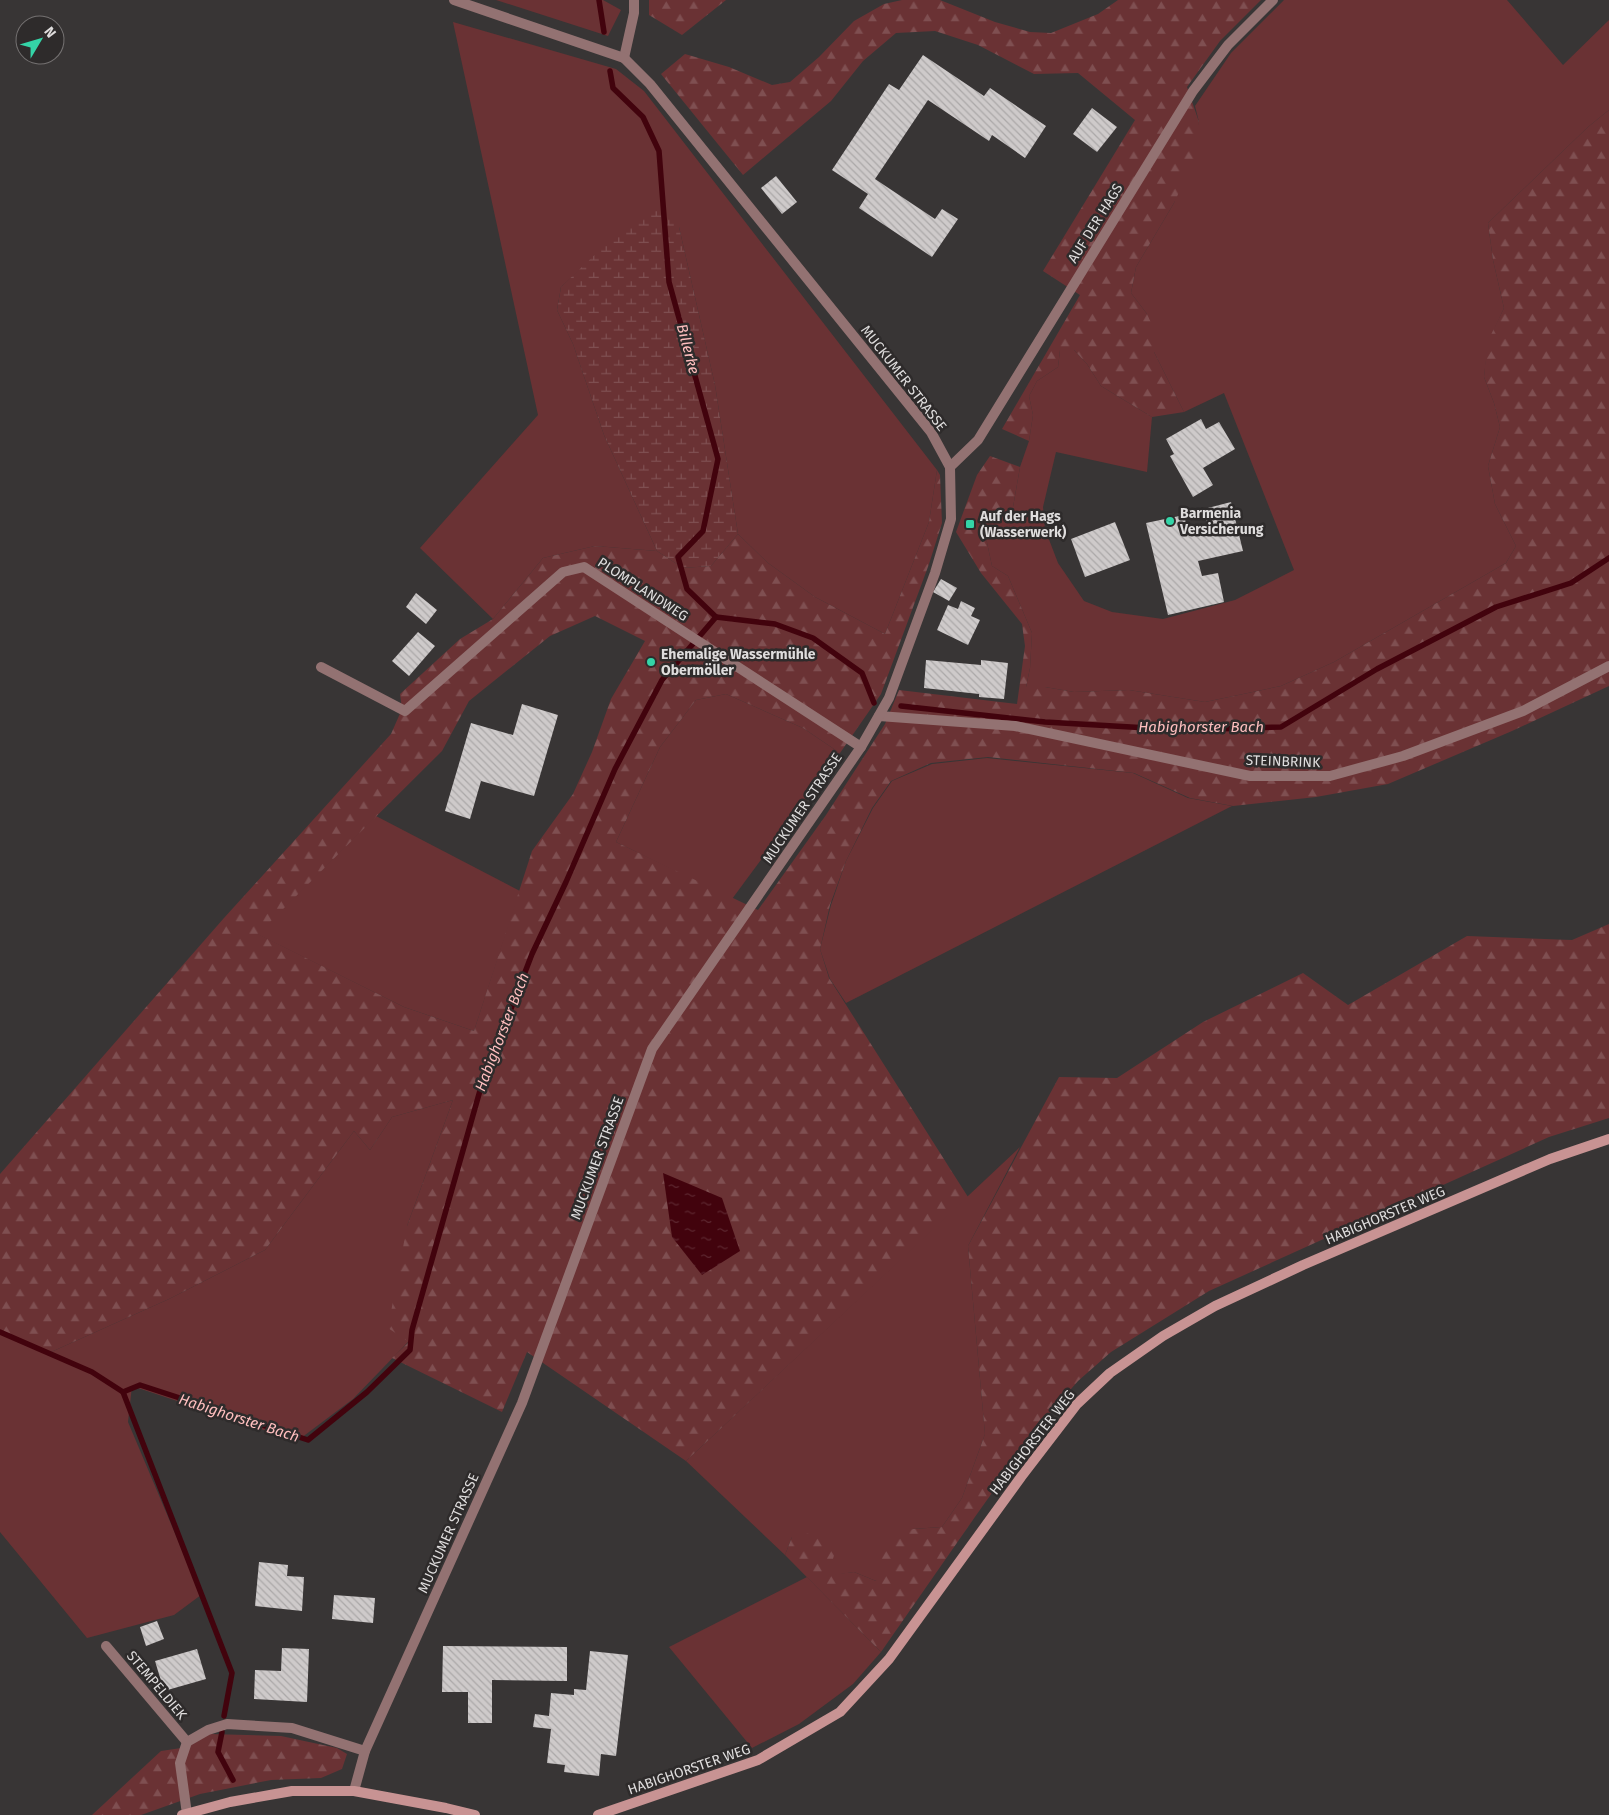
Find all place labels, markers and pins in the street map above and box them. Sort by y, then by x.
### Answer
place label: Barmenia Versicherung [1179,505,1264,538]
place label: Auf der Hags (Wasserwerk) [979,508,1067,541]
marker: Barmenia Versicherung [1164,515,1176,527]
marker: Auf der Hags (Wasserwerk) [964,518,976,530]
place label: Ehemalige Wassermühle Obermöller [661,646,816,679]
marker: Ehemalige Wassermühle Obermöller [645,656,657,668]

